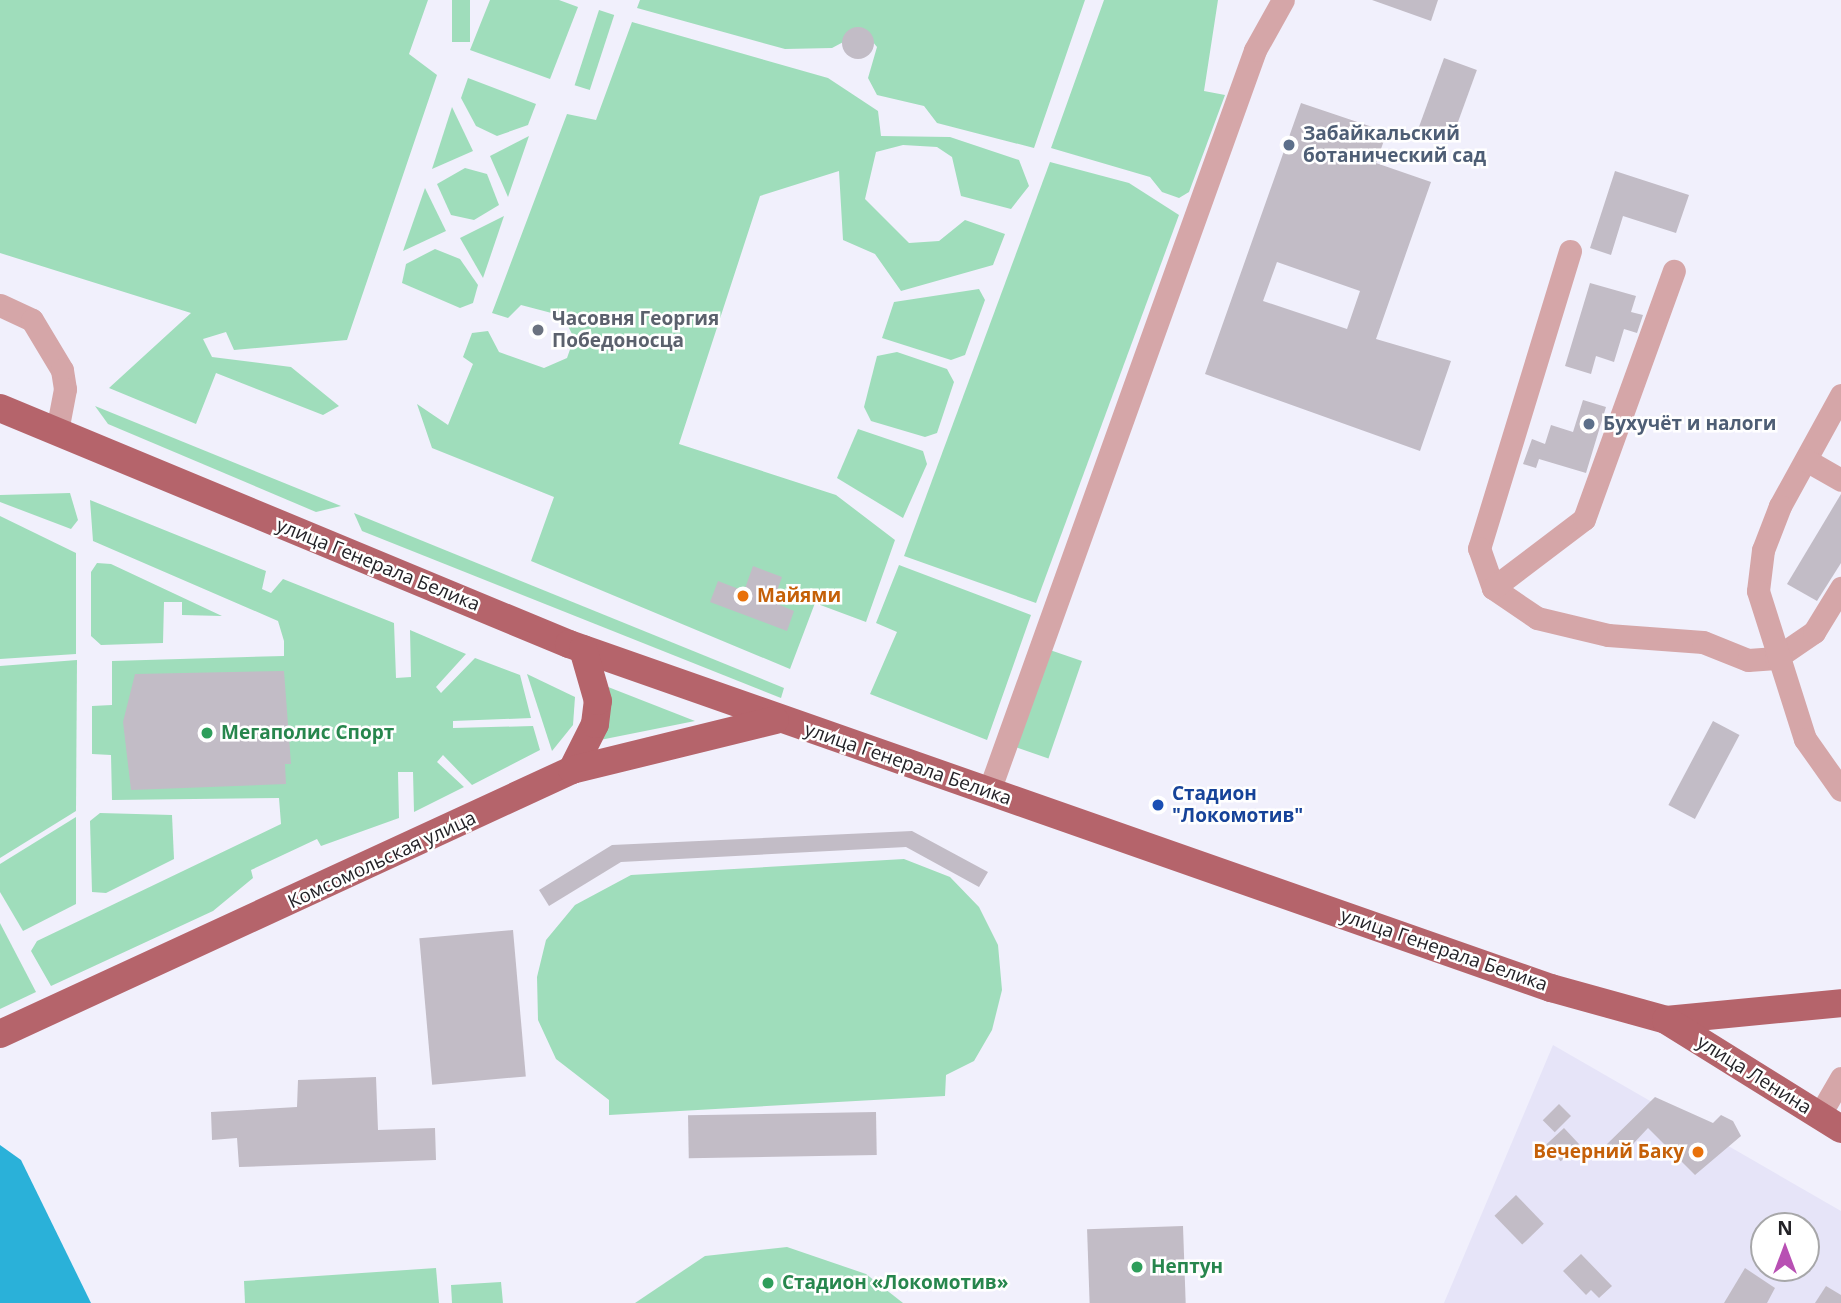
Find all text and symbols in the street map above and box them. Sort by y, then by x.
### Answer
place label: Забайкальский ботанический сад [1303,123,1486,167]
marker: Забайкальский ботанический сад [1281,137,1297,153]
place label: Часовня Георгия Победоносца [552,308,719,352]
marker: Часовня Георгия Победоносца [530,322,546,338]
place label: Бухучёт и налоги [1603,413,1776,435]
marker: Бухучёт и налоги [1581,416,1597,432]
street label: улица Генерала Белика [273,514,483,616]
place label: Майями [757,585,841,607]
marker: Майями [735,588,751,604]
street label: улица Генерала Белика [802,718,1014,810]
place label: Мегаполис Спорт [221,722,394,744]
marker: Мегаполис Спорт [199,725,215,741]
place label: Стадион "Локомотив" [1172,783,1303,827]
marker: Стадион "Локомотив" [1150,797,1166,813]
street label: Комсомольская улица [284,806,480,914]
street label: улица Генерала Белика [1338,904,1550,996]
street label: улица Ленина [1693,1031,1815,1119]
place label: Вечерний Баку [1533,1141,1684,1163]
marker: Вечерний Баку [1690,1144,1706,1160]
north arrow [1750,1212,1820,1282]
text: N [1777,1215,1793,1241]
place label: Нептун [1151,1256,1223,1278]
marker: Нептун [1129,1259,1145,1275]
place label: Стадион «Локомотив» [782,1272,1008,1294]
marker: Стадион «Локомотив» [760,1275,776,1291]

